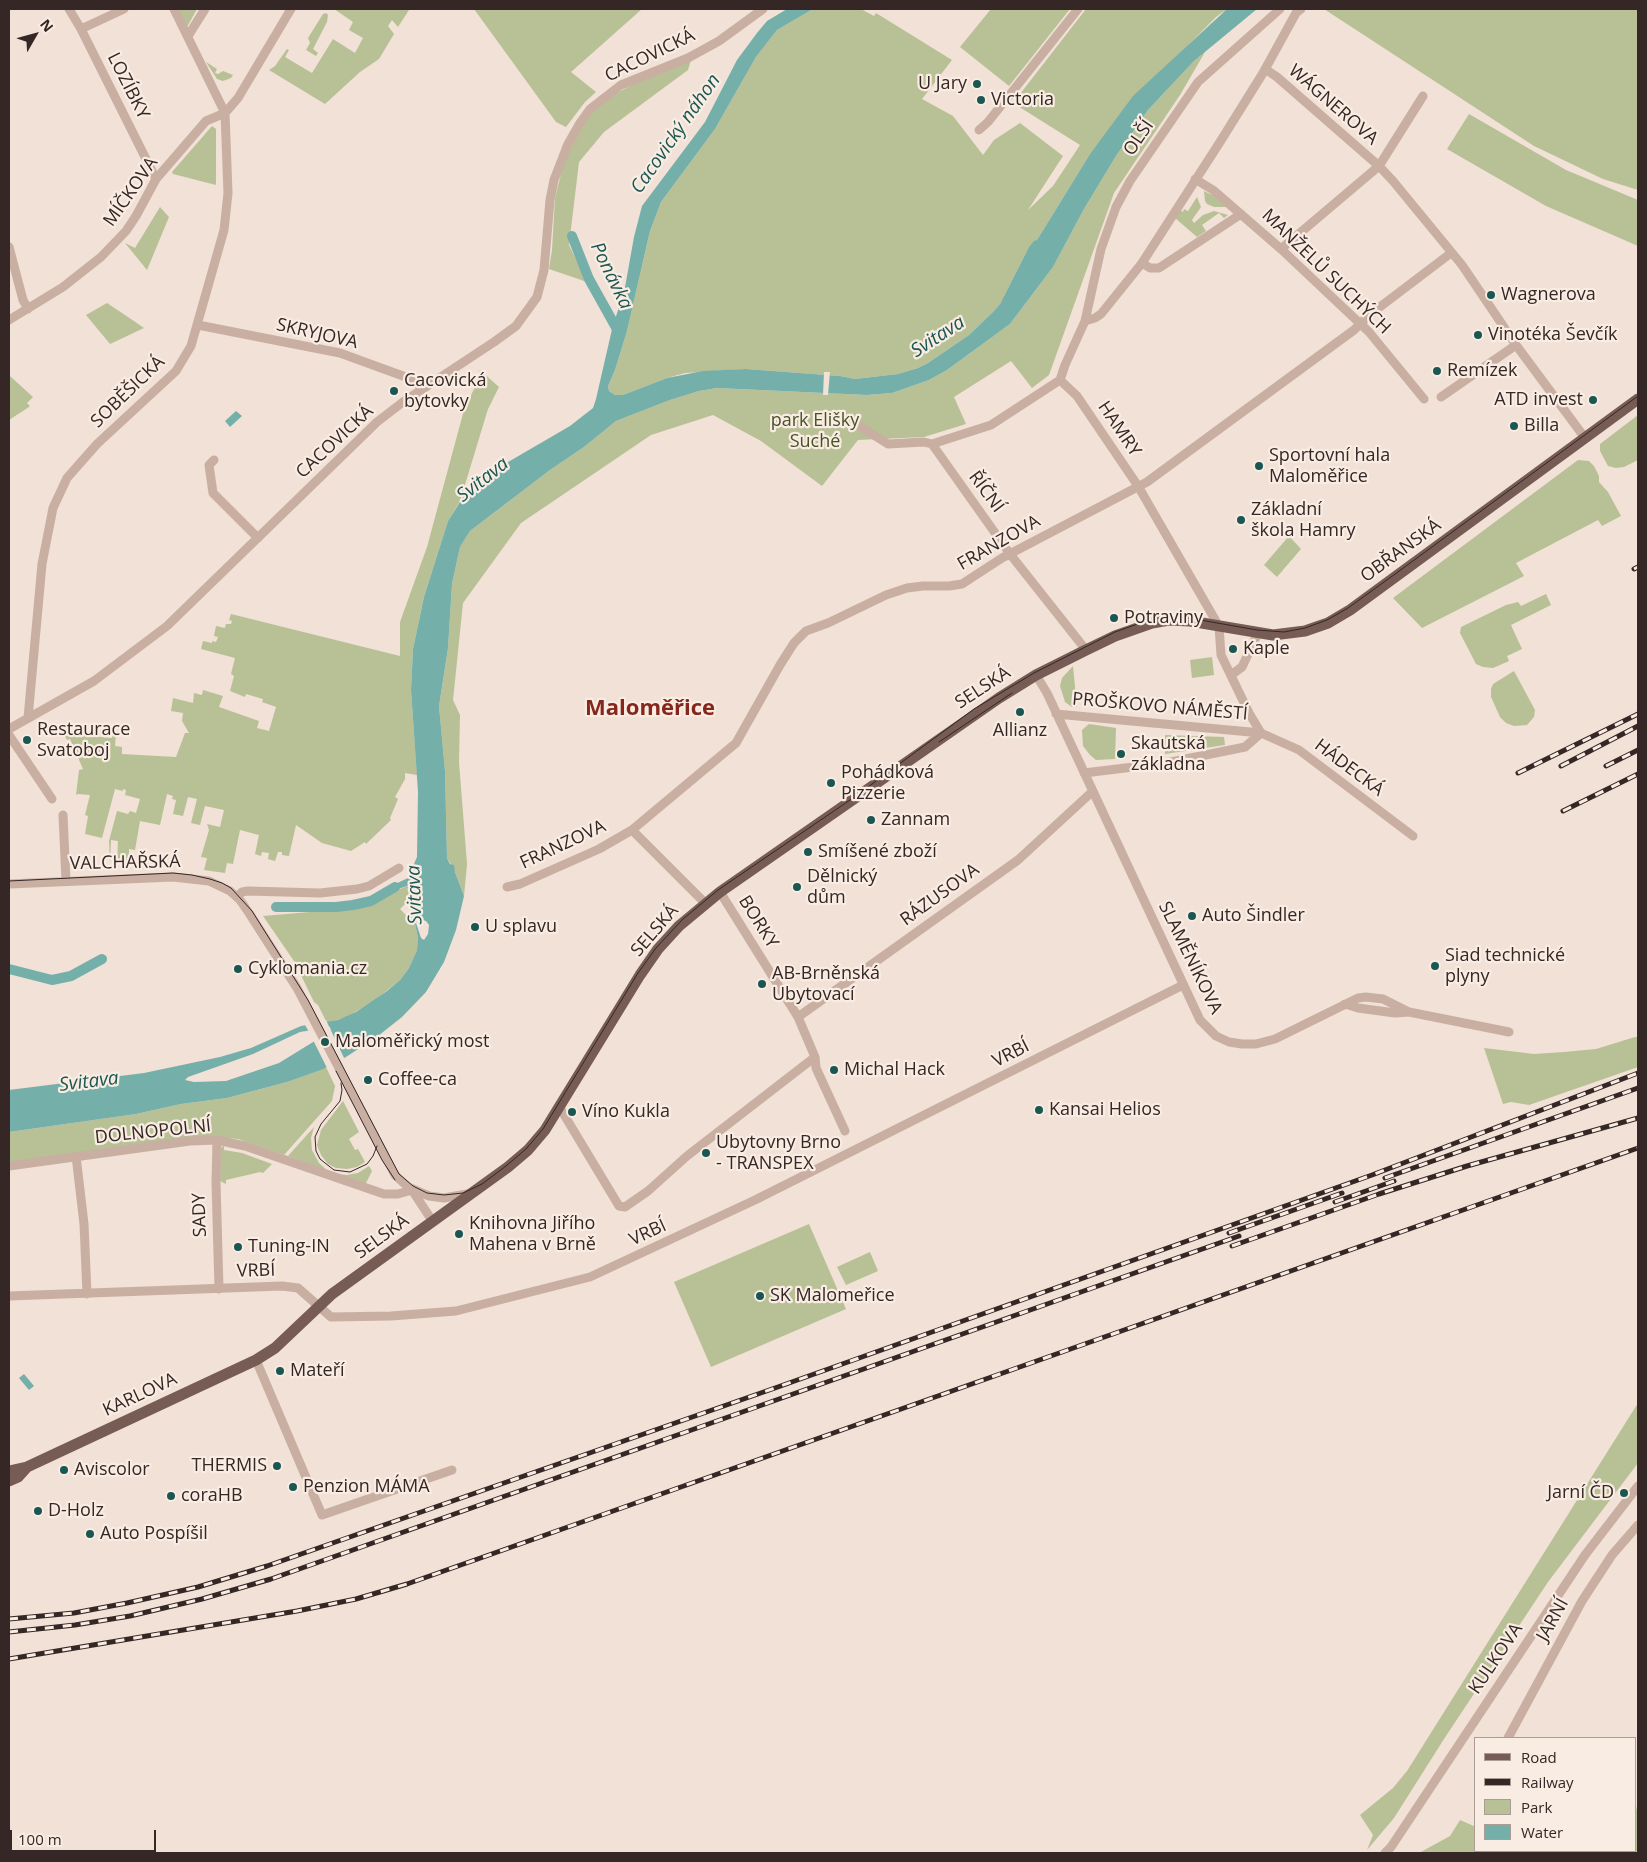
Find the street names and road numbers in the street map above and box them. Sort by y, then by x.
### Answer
street label: CACOVICKÁ [601,25,699,87]
street label: LOZÍBKY [102,49,154,123]
street label: WÁGNEROVA [1284,60,1382,150]
street label: OLŠÍ [1119,116,1159,160]
street label: MÍČKOVA [99,153,163,231]
street label: MANŽELŮ SUCHÝCH [1257,205,1395,339]
street label: SKRYJOVA [274,314,360,354]
street label: SOBĚŠICKÁ [87,352,169,432]
street label: HAMRY [1093,397,1145,461]
street label: CACOVICKÁ [292,401,378,483]
street label: ŘÍČNÍ [964,467,1008,517]
street label: FRANZOVA [954,511,1044,575]
street label: OBŘANSKÁ [1357,515,1445,587]
street label: SELSKÁ [951,662,1015,714]
street label: PROŠKOVO NÁMĚSTÍ [1071,689,1249,725]
street label: HÁDECKÁ [1310,735,1388,801]
street label: FRANZOVA [517,816,609,874]
street label: VALCHAŘSKÁ [69,851,181,875]
street label: RÁZUSOVA [896,859,984,931]
street label: BORKY [734,892,782,952]
street label: SLAMĚNÍKOVA [1153,898,1227,1018]
street label: SELSKÁ [627,901,683,961]
street label: VRBÍ [989,1036,1033,1072]
street label: DOLNOPOLNÍ [94,1115,212,1149]
street label: SADY [188,1192,212,1238]
street label: SELSKÁ [351,1210,413,1264]
street label: VRBÍ [626,1215,670,1251]
street label: VRBÍ [236,1260,276,1282]
street label: KARLOVA [100,1369,180,1421]
street label: JARNÍ [1532,1595,1574,1645]
street label: KULKOVA [1464,1620,1528,1698]

